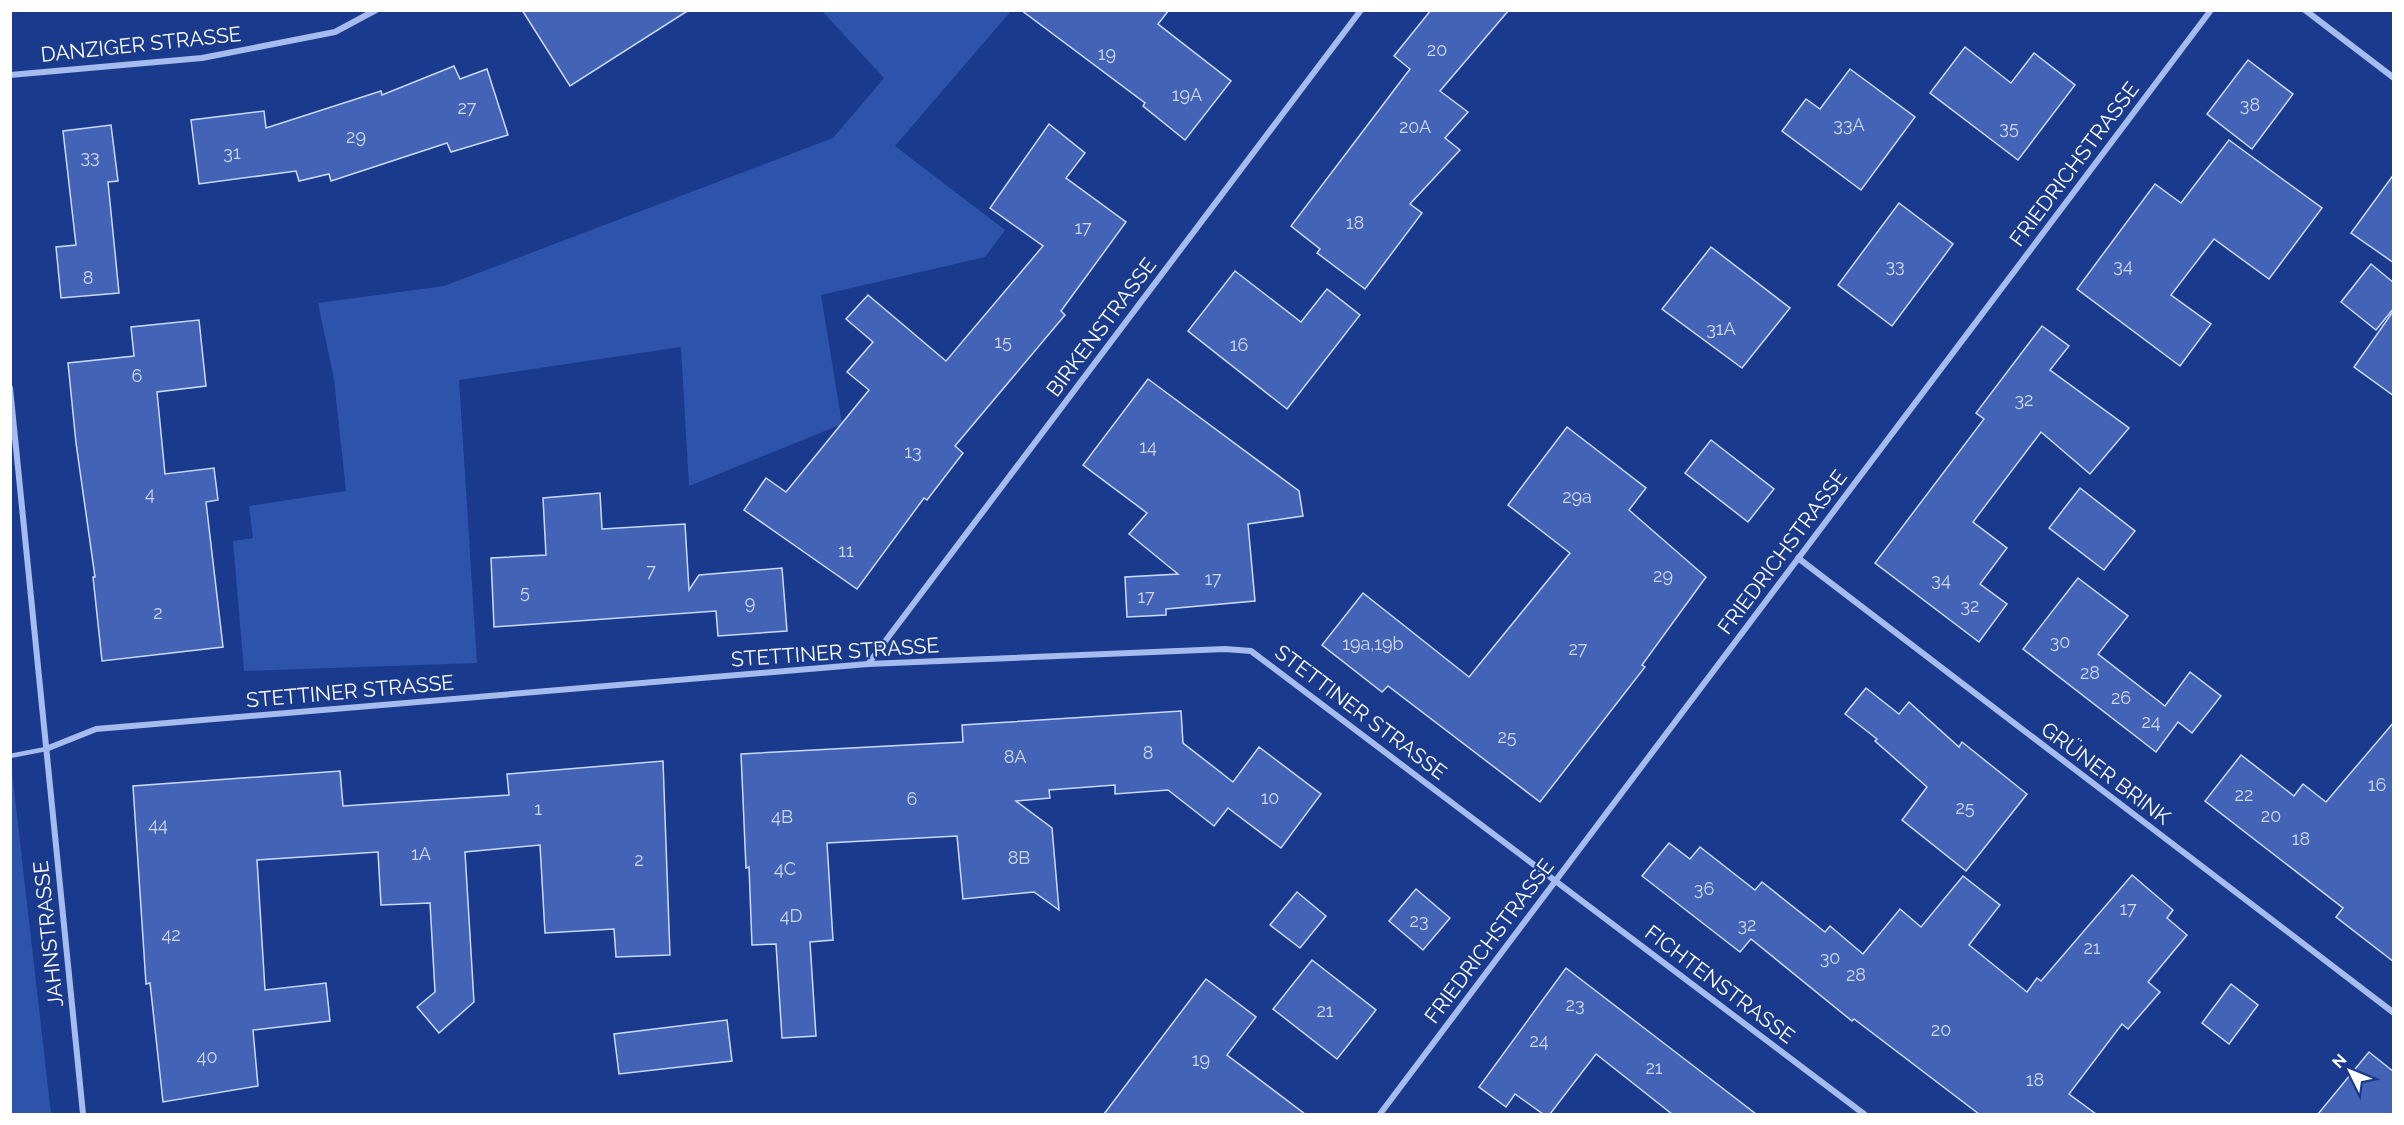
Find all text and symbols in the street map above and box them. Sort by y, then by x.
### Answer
street label: DANZIGER STRASSE [39,21,243,67]
house number: 20 [1427,39,1447,60]
house number: 19 [1098,43,1116,64]
street label: FRIEDRICHSTRASSE [2004,77,2144,251]
house number: 19A [1172,84,1202,105]
house number: 38 [2240,94,2260,115]
house number: 27 [457,97,477,118]
house number: 33A [1833,114,1865,135]
house number: 20A [1399,116,1431,137]
house number: 35 [1999,117,2019,138]
house number: 29 [346,126,366,147]
house number: 31 [223,142,241,163]
house number: 33 [80,146,100,167]
house number: 18 [1346,212,1364,233]
house number: 17 [1074,217,1092,238]
street label: BIRKENSTRASSE [1041,253,1161,401]
house number: 33 [1885,255,1905,276]
house number: 34 [2113,255,2133,276]
house number: 8 [83,267,93,288]
house number: 31A [1706,318,1736,339]
house number: 15 [994,331,1012,352]
house number: 16 [1230,334,1248,355]
house number: 6 [132,365,143,386]
house number: 32 [2015,389,2034,410]
house number: 14 [1139,436,1157,457]
house number: 13 [904,441,922,462]
street label: FRIEDRICHSTRASSE [1712,465,1852,639]
house number: 4 [145,483,155,504]
house number: 29a [1562,486,1592,507]
house number: 11 [838,540,854,561]
house number: 7 [646,560,656,581]
house number: 29 [1653,565,1673,586]
house number: 17 [1204,568,1222,589]
house number: 34 [1931,569,1951,590]
house number: 5 [520,581,530,602]
house number: 17 [1137,586,1155,607]
house number: 9 [745,592,755,613]
house number: 32 [1961,595,1980,616]
house number: 2 [153,602,163,623]
house number: 30 [2050,631,2070,652]
street label: STETTINER STRASSE [730,632,940,672]
house number: 19a,19b [1342,633,1404,654]
house number: 27 [1568,638,1588,659]
street label: STETTINER STRASSE [1270,639,1452,785]
house number: 28 [2080,662,2100,683]
street label: STETTINER STRASSE [245,669,455,713]
house number: 26 [2111,687,2131,708]
house number: 24 [2141,711,2161,732]
street label: GRÜNER BRINK [2036,716,2176,830]
house number: 25 [1497,726,1517,747]
house number: 8 [1143,742,1153,763]
house number: 8A [1004,746,1026,767]
house number: 16 [2368,774,2386,795]
house number: 22 [2235,784,2253,805]
house number: 10 [1261,787,1279,808]
house number: 6 [907,788,918,809]
house number: 25 [1955,797,1975,818]
house number: 1 [534,798,542,819]
house number: 20 [2261,805,2281,826]
house number: 4B [771,806,793,827]
house number: 44 [148,814,168,835]
house number: 18 [2292,828,2310,849]
house number: 1A [411,843,431,864]
house number: 8B [1008,847,1030,868]
house number: 2 [634,849,644,870]
street label: FRIEDRICHSTRASSE [1419,854,1559,1028]
house number: 4C [774,858,796,879]
street label: JAHNSTRASSE [28,860,68,1008]
house number: 36 [1694,878,1714,899]
house number: 17 [2119,898,2137,919]
house number: 4D [780,905,802,926]
house number: 23 [1410,910,1429,931]
house number: 32 [1738,914,1757,935]
street label: FICHTENSTRASSE [1640,920,1800,1048]
house number: 42 [161,924,181,945]
house number: 21 [2083,937,2101,958]
house number: 30 [1820,947,1840,968]
house number: 28 [1846,964,1866,985]
house number: 23 [1566,994,1585,1015]
house number: 21 [1316,1000,1334,1021]
house number: 20 [1931,1019,1951,1040]
house number: 24 [1529,1030,1549,1051]
north arrow [2320,1041,2380,1101]
house number: 40 [197,1046,217,1067]
house number: 19 [1192,1049,1210,1070]
text: N [2328,1050,2351,1072]
house number: 21 [1645,1057,1663,1078]
house number: 18 [2026,1069,2044,1090]

